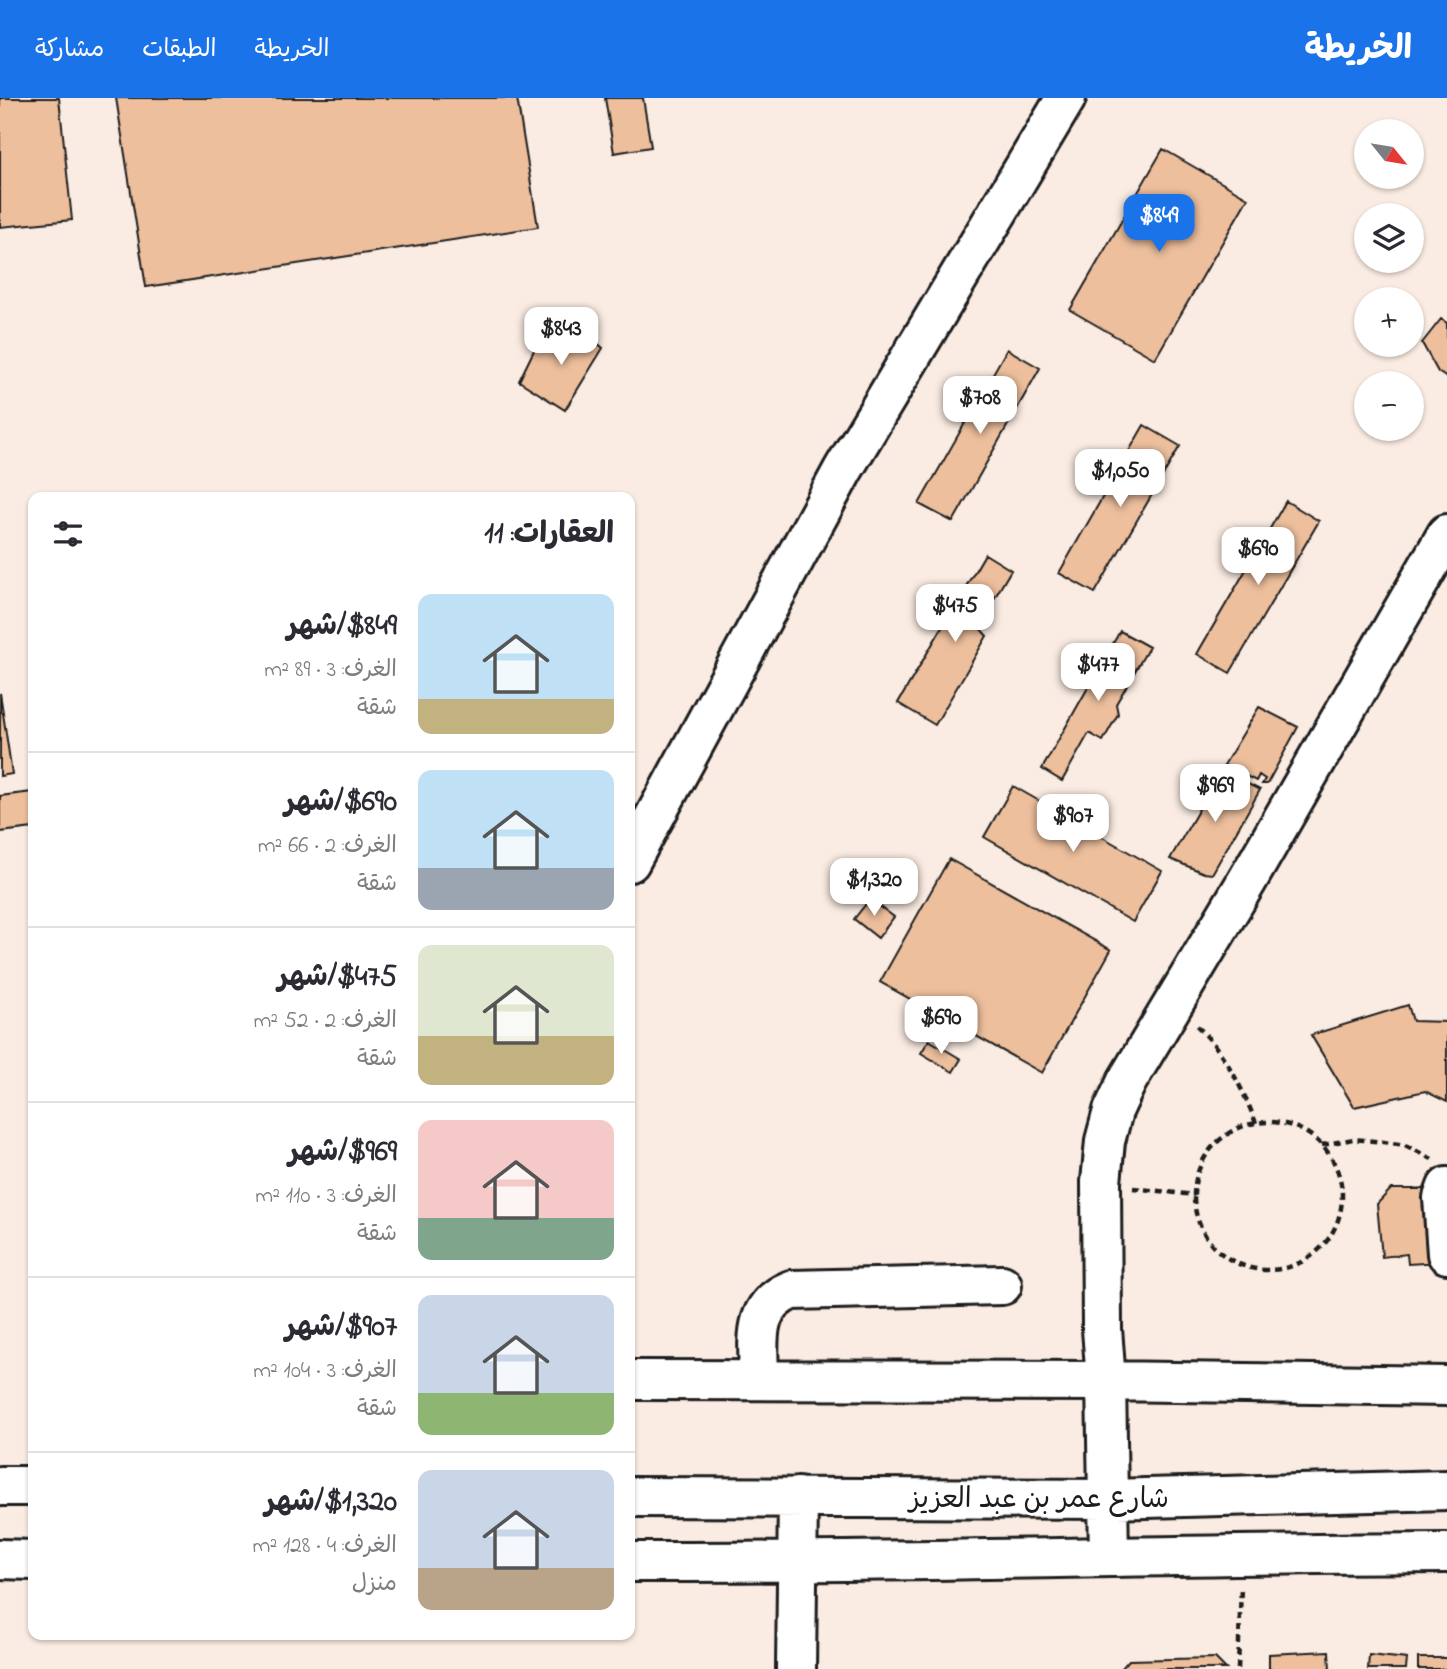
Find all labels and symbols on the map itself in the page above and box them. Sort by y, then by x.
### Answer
north arrow [1354,119,1424,189]
pin: $849 [1118,194,1200,254]
pin: $843 [520,308,602,367]
pin: $708 [939,376,1021,436]
pin: $1,050 [1063,450,1177,509]
pin: $690 [1217,528,1299,587]
pin: $475 [914,584,996,644]
pin: $477 [1057,644,1139,703]
pin: $969 [1174,764,1256,824]
pin: $907 [1032,794,1114,854]
pin: $1,320 [817,858,931,918]
pin: $690 [900,996,982,1056]
street label: شارع عمر بن عبد العزيز [907,1480,1169,1521]

